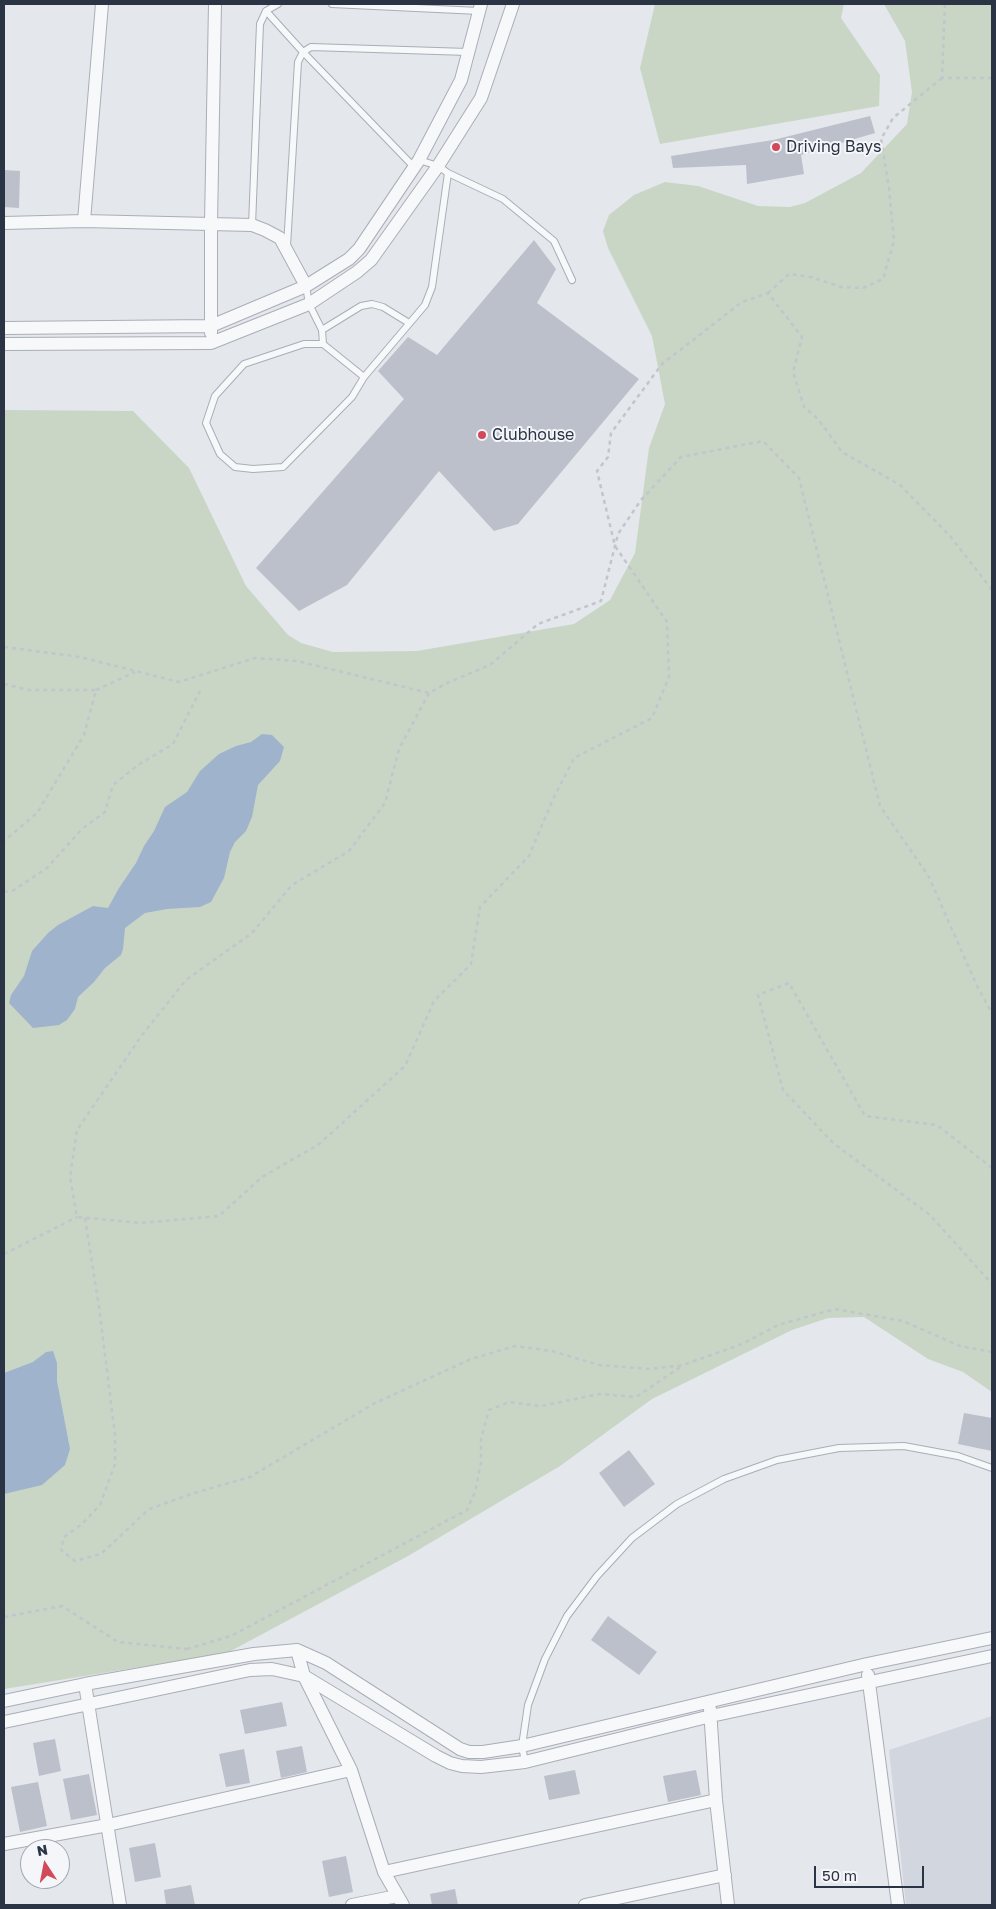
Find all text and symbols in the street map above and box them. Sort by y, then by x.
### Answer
place label: Driving Bays [786,137,882,157]
marker: Driving Bays [770,141,782,153]
place label: Clubhouse [492,425,574,445]
marker: Clubhouse [476,429,488,441]
north arrow [20,1839,70,1889]
text: N [35,1840,49,1859]
scale bar [816,1856,926,1888]
text: 50 m [822,1866,857,1884]

